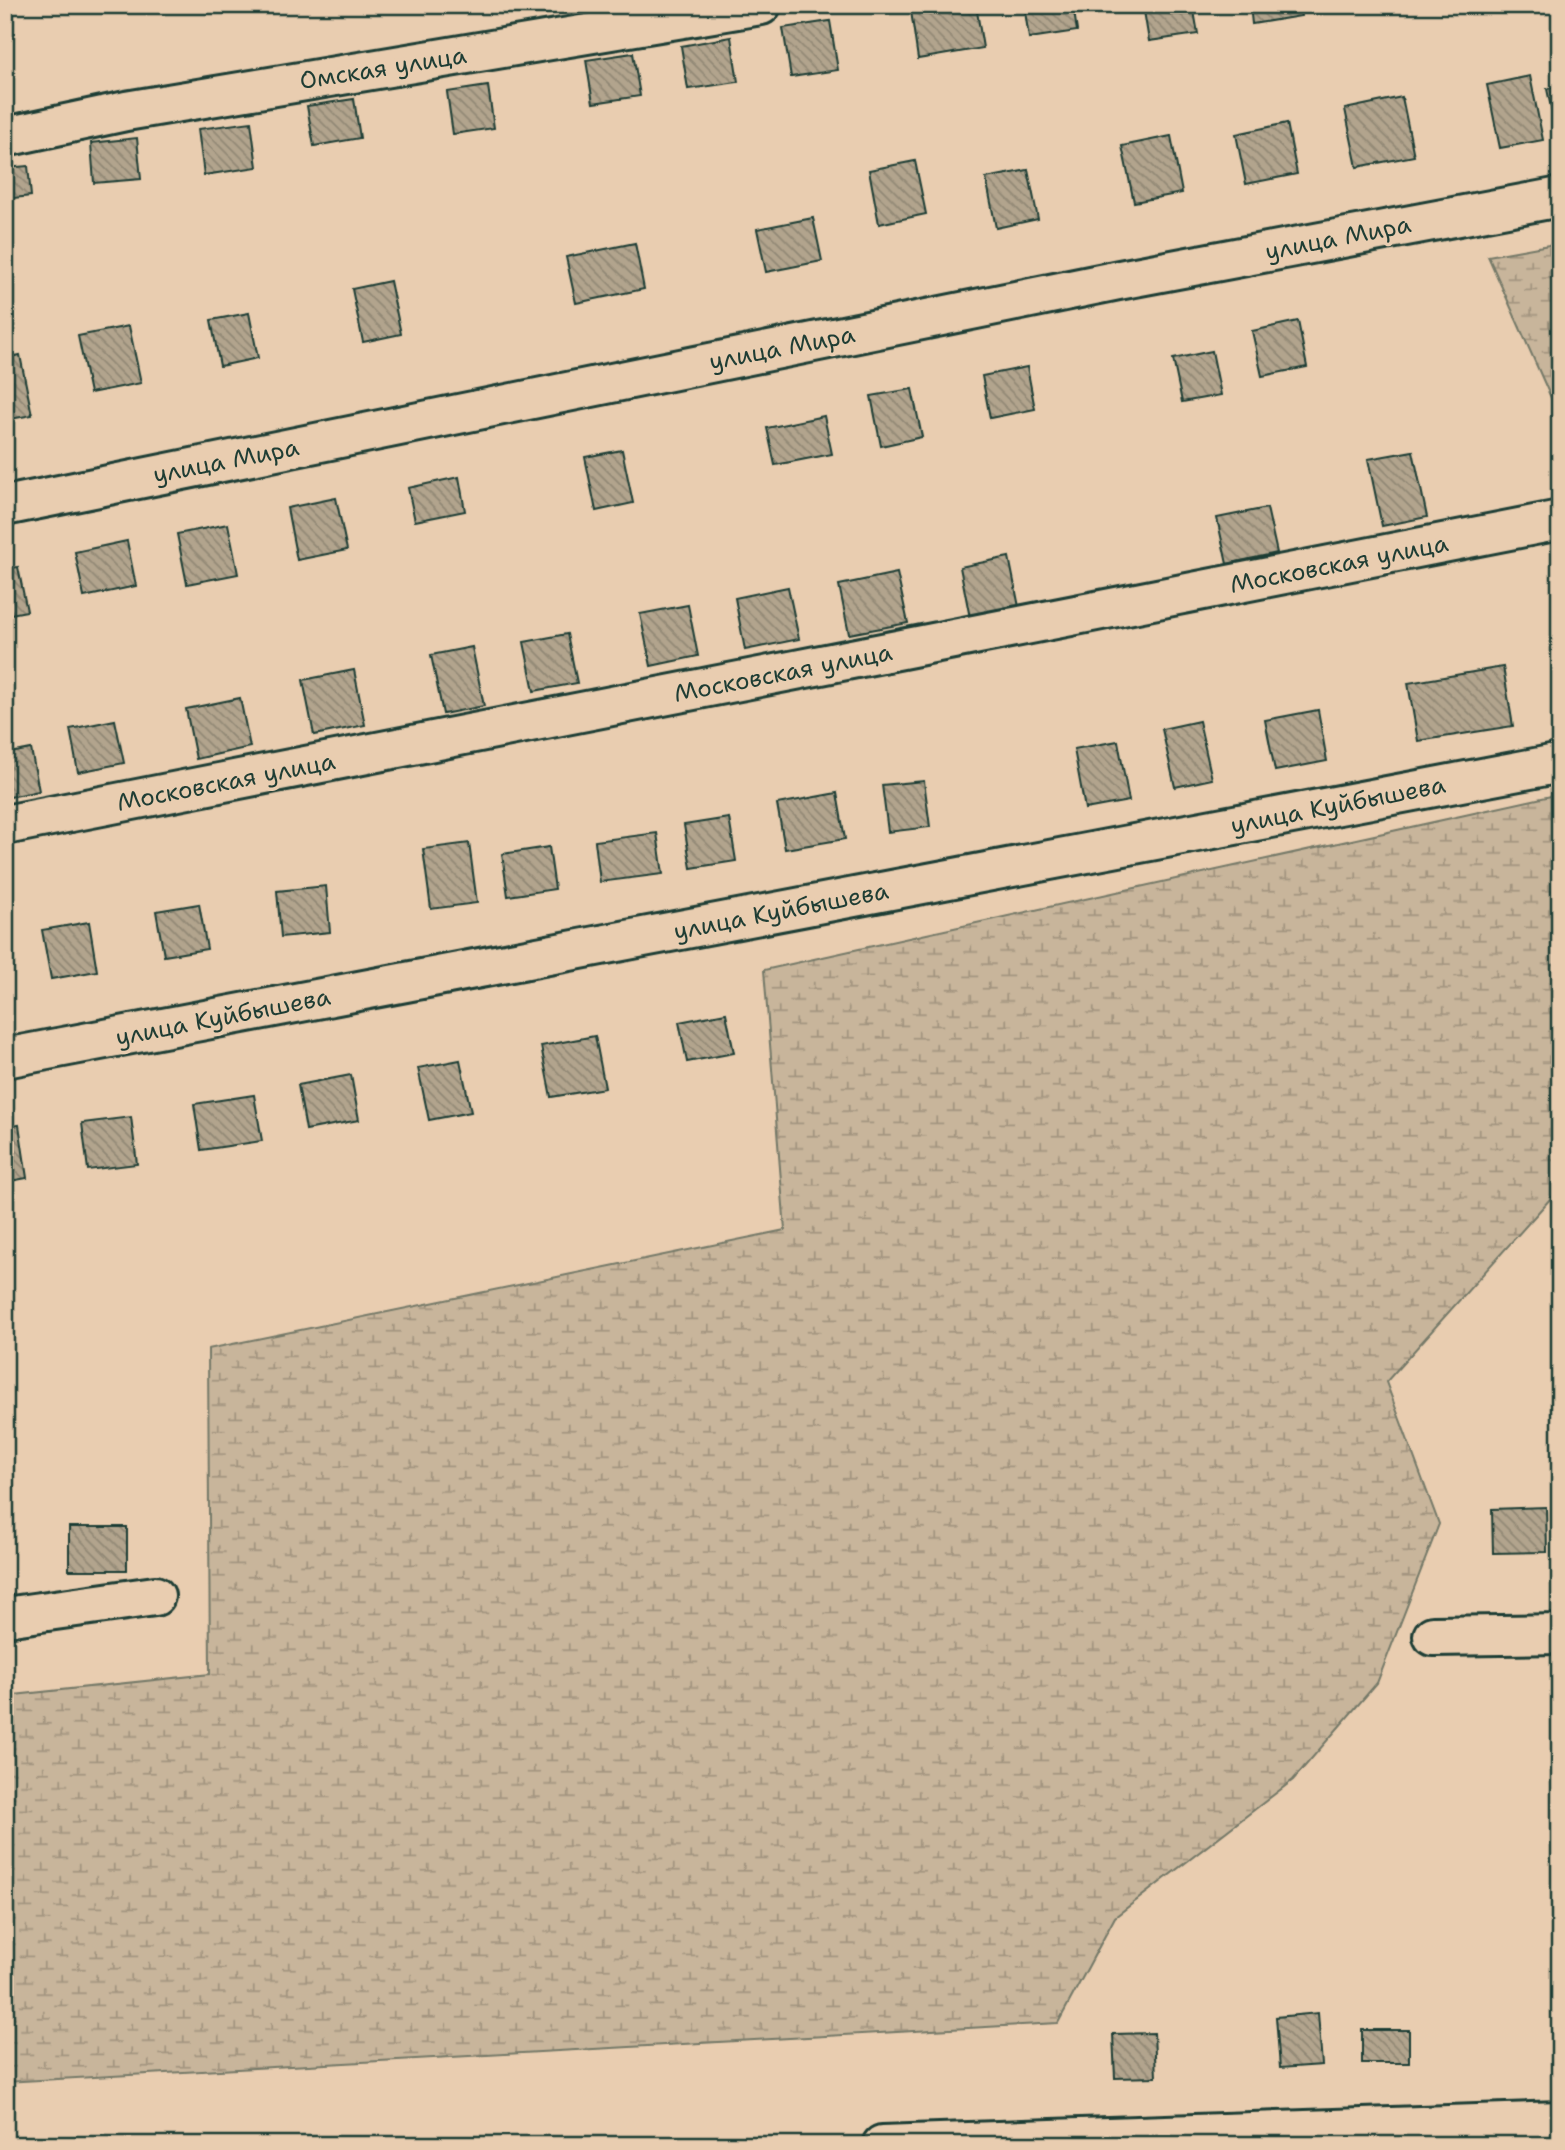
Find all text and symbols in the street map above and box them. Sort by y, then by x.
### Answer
street label: Омская улица [297,39,469,97]
street label: улица Мира [1262,208,1414,268]
street label: улица Мира [706,318,858,378]
street label: улица Мира [150,431,302,491]
street label: Московская улица [1227,527,1451,601]
street label: Московская улица [671,636,895,710]
street label: Московская улица [114,745,338,819]
street label: улица Куйбышева [1228,768,1448,842]
street label: улица Куйбышева [671,874,891,948]
street label: улица Куйбышева [113,980,333,1054]

